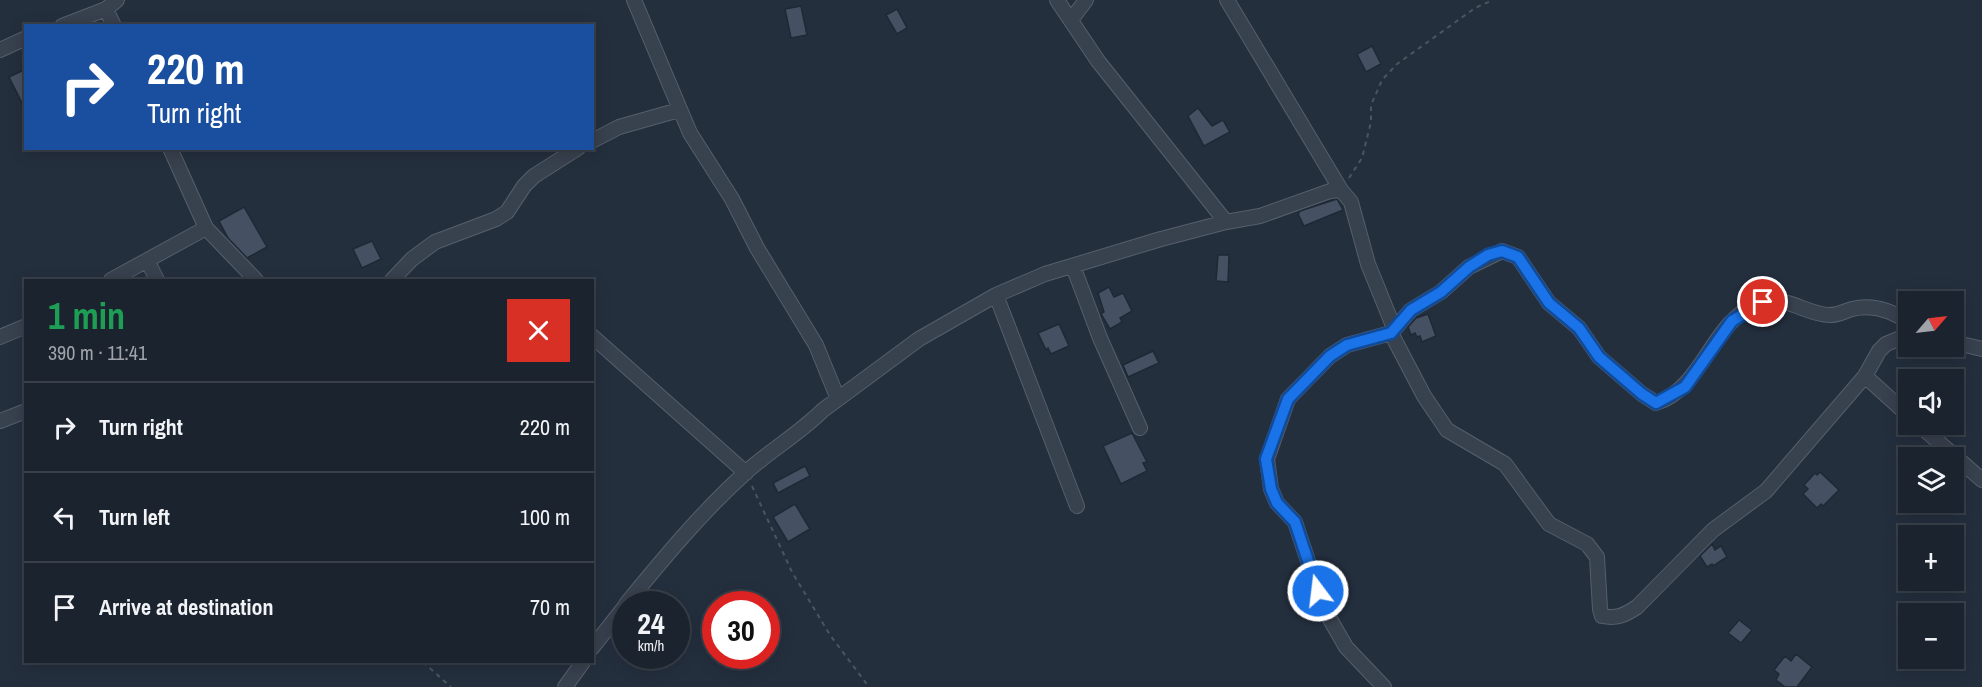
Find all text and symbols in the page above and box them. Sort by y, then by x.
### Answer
text: 220 m [147,41,245,97]
icon: right [48,48,126,126]
text: Turn right [147,95,241,131]
pin [1737,276,1788,327]
icon: arrive [1746,285,1779,318]
north arrow [1898,291,1964,357]
map controls [1898,291,1964,669]
text: 1 min [48,292,125,340]
button: close [507,299,570,362]
text: 390 m · 11:41 [48,339,147,366]
button: sound [1898,369,1964,435]
icon: right [48,411,81,444]
text: Turn right [99,412,183,442]
text: 220 m [520,412,570,442]
button: layers [1898,447,1964,513]
icon: left [48,501,81,534]
text: Turn left [99,502,170,532]
text: 100 m [520,502,570,532]
button: + [1898,525,1964,591]
position arrow [1286,559,1350,623]
icon: arrive [48,591,81,624]
speed limit sign: 30 [702,591,780,669]
text: Arrive at destination [99,592,273,622]
text: 70 m [530,592,570,622]
text: 24 [637,603,665,643]
button: − [1898,603,1964,669]
text: km/h [638,635,664,656]

